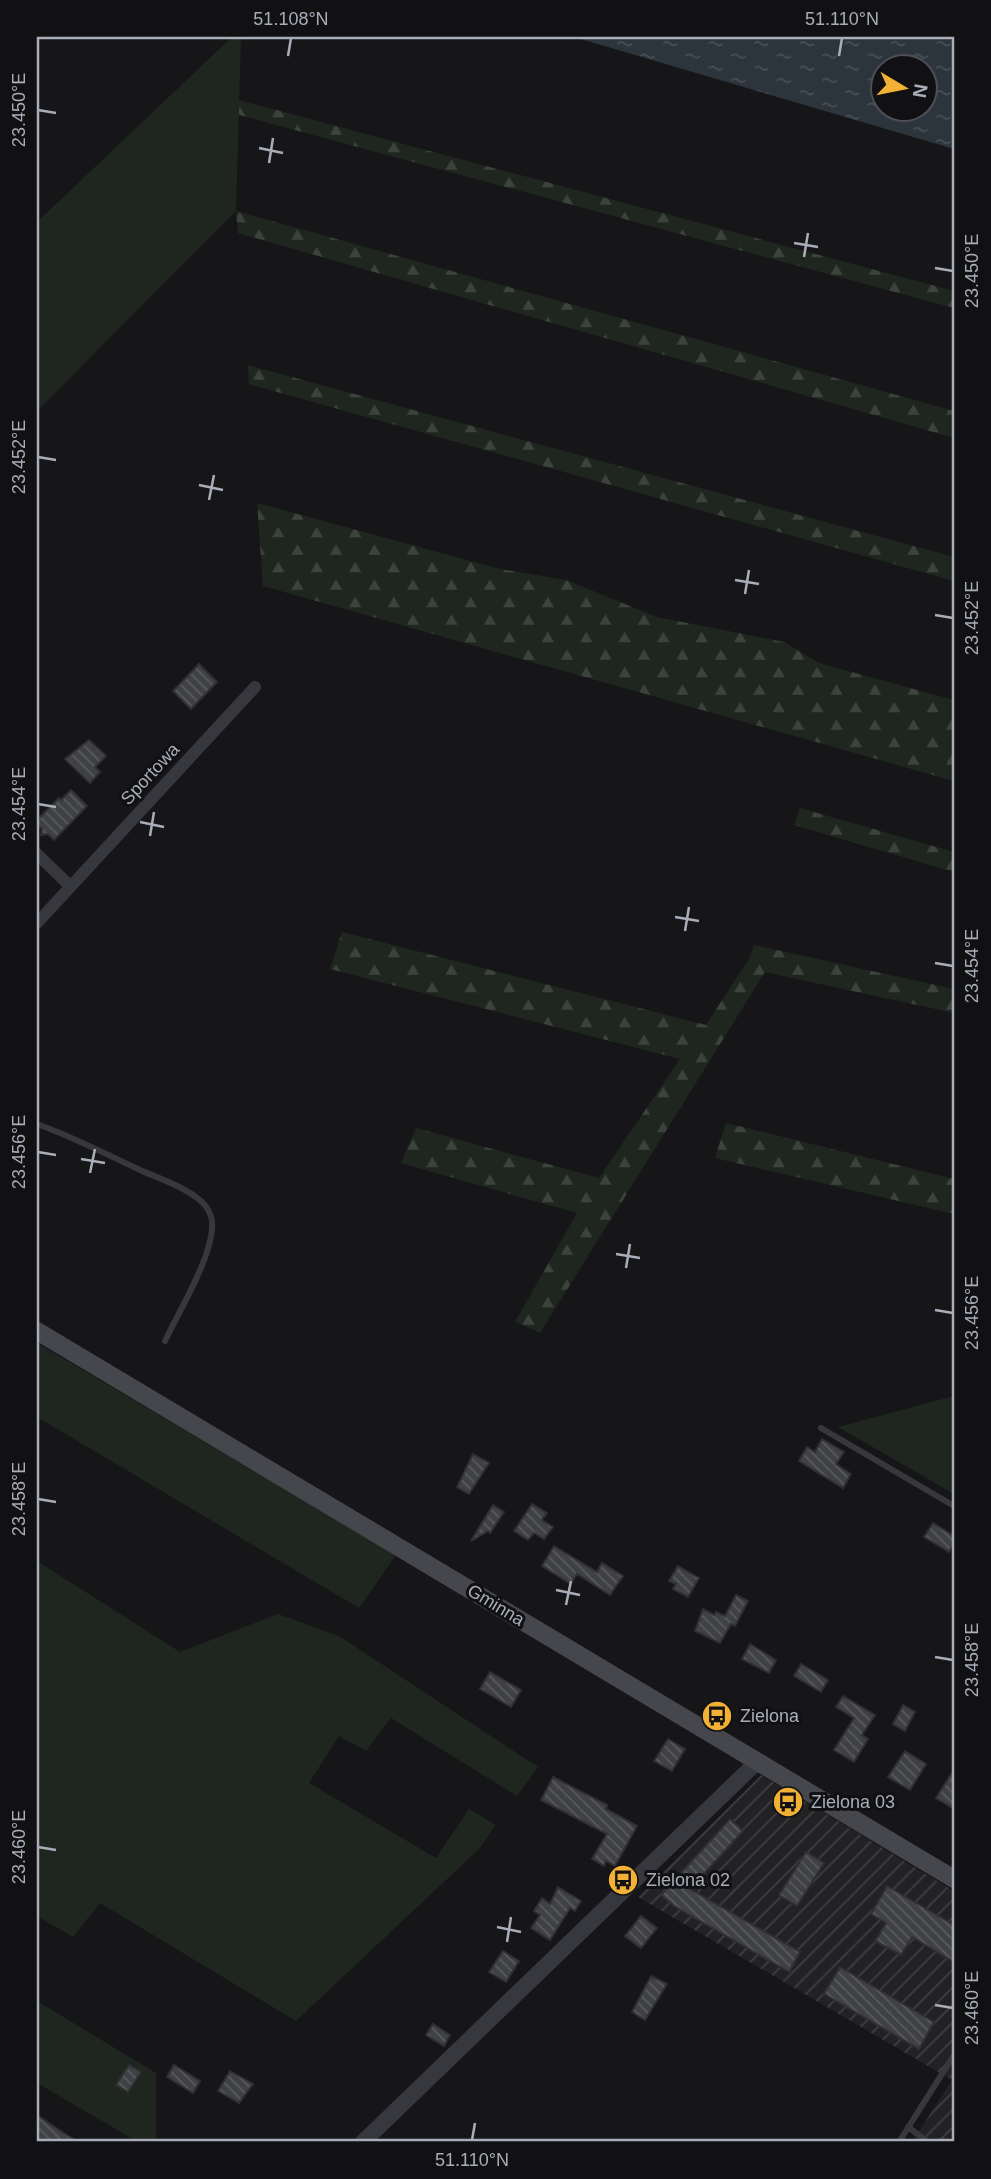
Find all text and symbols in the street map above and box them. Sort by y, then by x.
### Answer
text: 51.108°N [253,9,329,29]
text: 51.110°N [805,9,879,29]
north arrow [869,52,939,122]
text: 23.450°E [9,73,29,147]
text: N [909,82,932,99]
text: 23.450°E [962,234,982,308]
text: 23.452°E [9,420,29,494]
text: 23.452°E [962,581,982,655]
street label: Sportowa [117,739,184,809]
text: 23.454°E [9,767,29,841]
text: 23.454°E [962,929,982,1003]
text: 23.456°E [9,1115,29,1189]
text: 23.456°E [962,1276,982,1350]
text: 23.458°E [9,1462,29,1536]
street label: Gminna [464,1580,529,1630]
text: 23.458°E [962,1623,982,1697]
bus stop icon: Zielona [700,1699,734,1733]
place label: Zielona [740,1706,800,1726]
bus stop icon: Zielona 03 [771,1785,805,1819]
place label: Zielona 03 [811,1792,895,1812]
text: 23.460°E [9,1810,29,1884]
bus stop icon: Zielona 02 [606,1863,640,1897]
place label: Zielona 02 [646,1870,730,1890]
text: 23.460°E [962,1971,982,2045]
text: 51.110°N [435,2150,509,2170]

